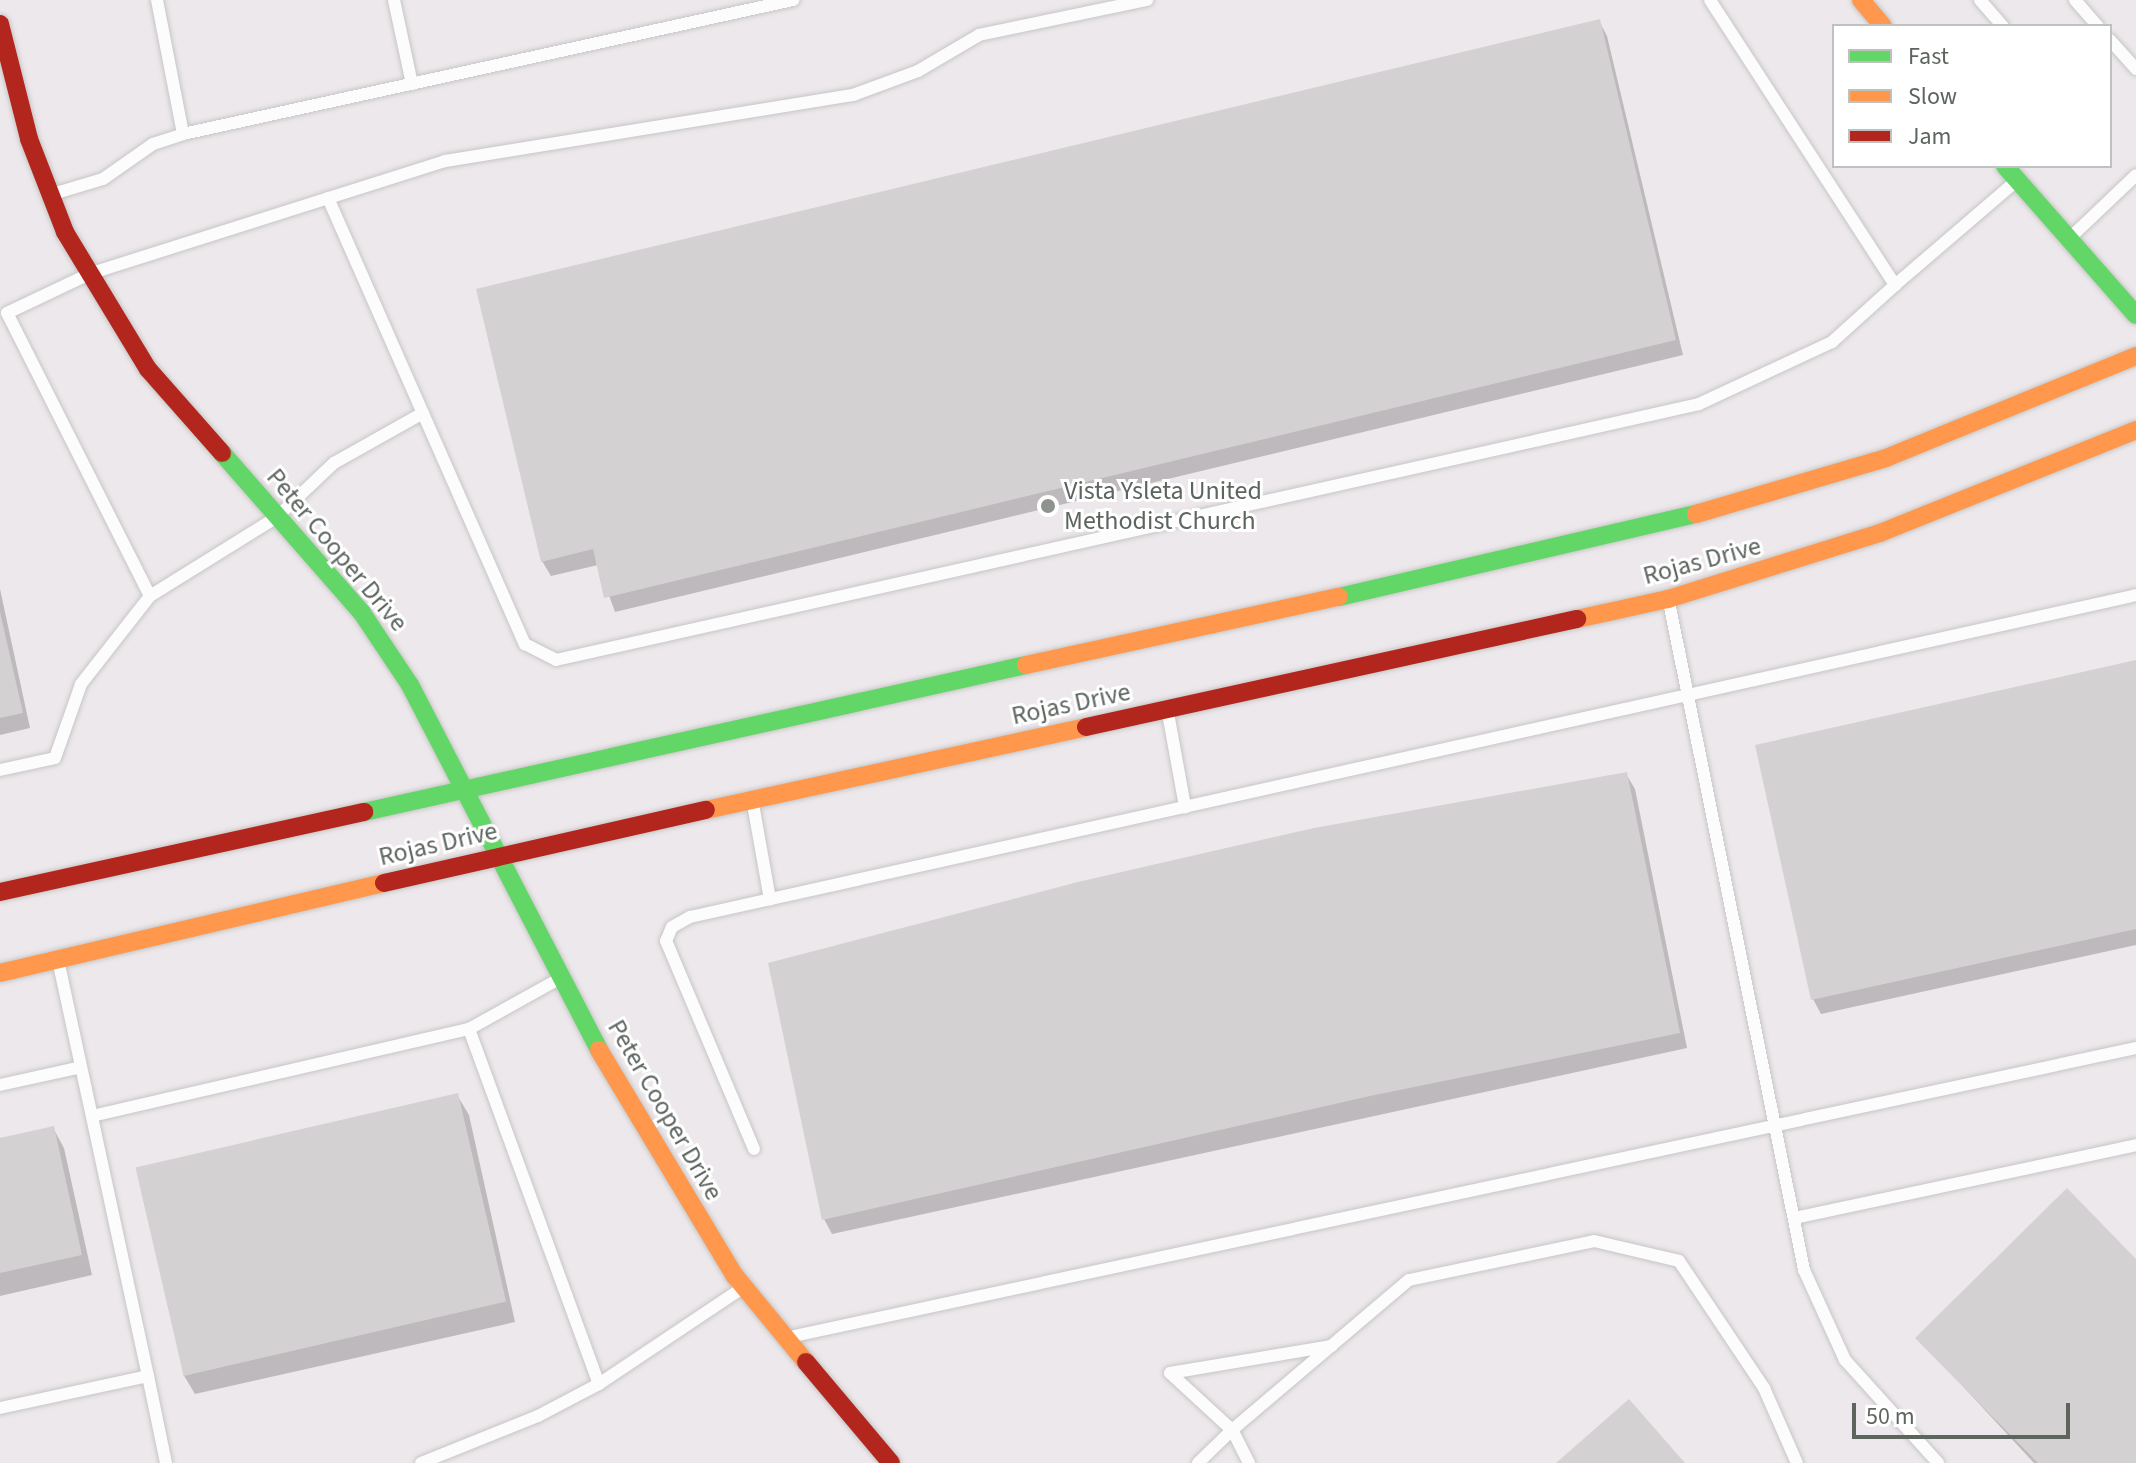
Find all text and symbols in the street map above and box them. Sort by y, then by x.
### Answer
legend [1832,24,2112,168]
text: Fast [1908,39,1949,74]
text: Slow [1908,79,1957,114]
text: Jam [1908,119,1952,154]
street label: Peter Cooper Drive [260,462,414,638]
place label: Vista Ysleta United Methodist Church [1064,475,1262,536]
marker: Vista Ysleta United Methodist Church [1039,497,1057,515]
street label: Rojas Drive [1640,530,1764,592]
street label: Rojas Drive [1009,676,1133,732]
street label: Rojas Drive [376,815,500,873]
street label: Peter Cooper Drive [601,1014,729,1206]
scale bar [1856,1387,2074,1437]
text: 50 m [1866,1399,1915,1434]

